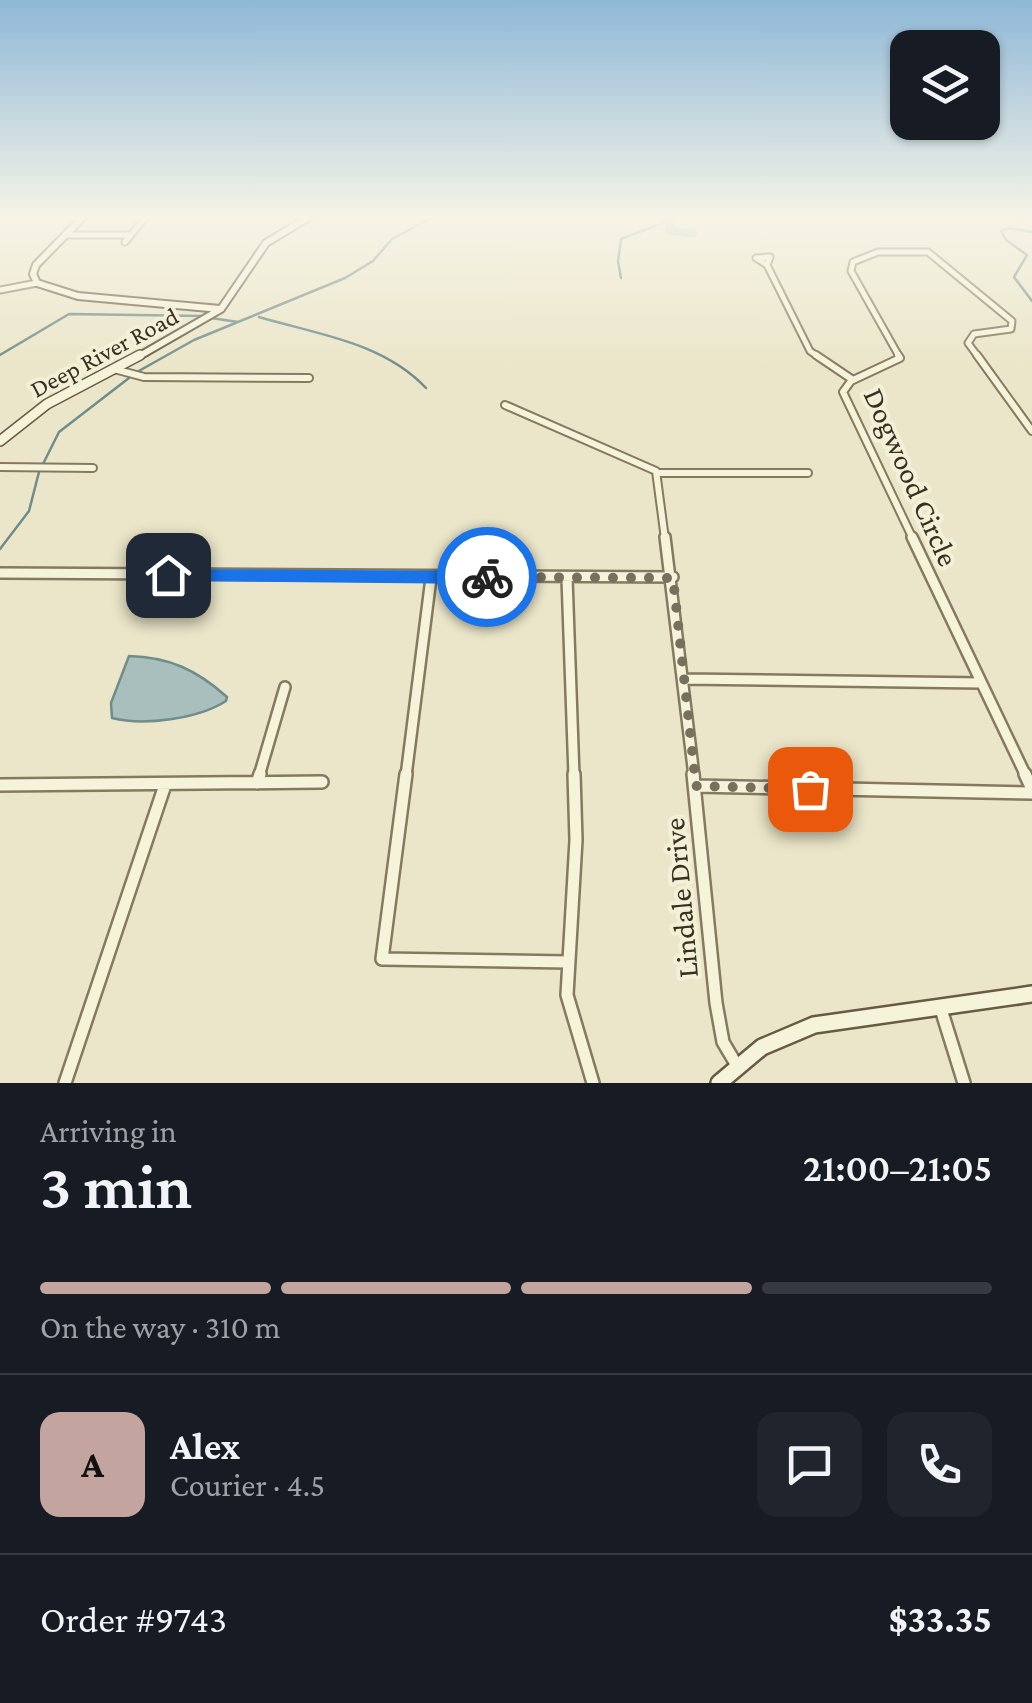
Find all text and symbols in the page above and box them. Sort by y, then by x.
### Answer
map controls [890,30,1000,140]
button: layers [890,30,1000,140]
street label: Deep River Road [26,302,183,404]
street label: Dogwood Circle [857,383,965,571]
courier [437,527,537,627]
pin [126,533,211,618]
icon: home [141,548,196,603]
icon: bike [460,550,515,605]
pin [768,747,853,832]
icon: bag [783,762,838,817]
street label: Lindale Drive [657,817,704,979]
text: Arriving in [40,1113,177,1149]
text: 21:00–21:05 [803,1147,992,1189]
text: 3 min [40,1150,192,1222]
text: On the way · 310 m [40,1309,281,1345]
button: chat [757,1412,862,1517]
button: phone [887,1412,992,1517]
text: Alex [170,1425,240,1467]
text: A [81,1443,104,1485]
text: Courier · 4.5 [170,1467,325,1503]
text: Order #9743 [40,1598,227,1640]
text: $33.35 [889,1598,992,1640]

